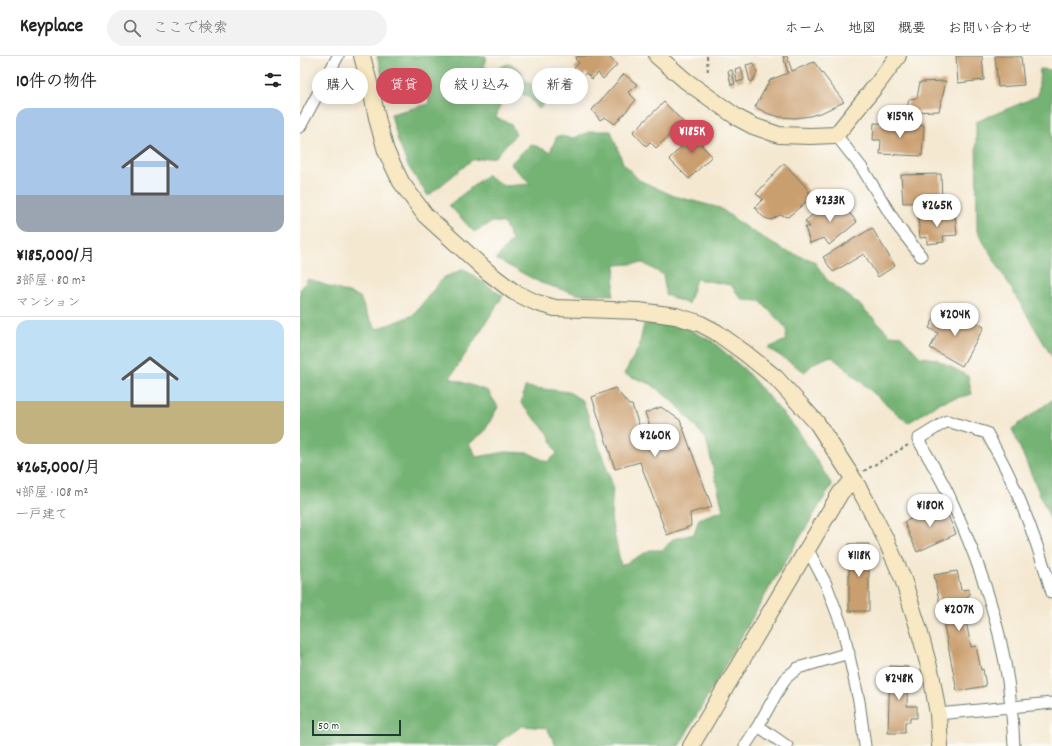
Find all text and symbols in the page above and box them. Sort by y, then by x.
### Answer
search box [107,10,387,46]
text: Keyplace [20,14,83,41]
icon: search [121,17,143,39]
text: ここで検索 [153,18,228,40]
text: ホーム [785,19,826,39]
text: 地図 [848,19,876,39]
text: 概要 [898,19,926,39]
text: お問い合わせ [948,19,1032,39]
chip: 購入 [312,68,368,104]
chip: 賃貸 [376,68,432,104]
chip: 絞り込み [440,68,524,104]
chip: 新着 [532,68,588,104]
icon: filters [262,69,284,91]
text: 10件の物件 [16,71,97,95]
pin: ¥159K [872,105,928,139]
text: ¥159K [886,108,914,127]
pin: ¥185K [664,120,720,154]
text: ¥185K [679,123,705,142]
icon: home [114,134,186,206]
pin: ¥233K [802,189,858,223]
text: ¥233K [815,192,845,211]
pin: ¥265K [909,194,965,228]
text: ¥265K [922,197,952,216]
text: ¥185,000/月 [16,245,96,269]
text: 3部屋 · 80 m² [16,272,86,291]
text: マンション [16,294,80,313]
pin: ¥204K [927,303,983,337]
text: ¥204K [940,306,970,325]
icon: home [114,346,186,418]
pin: ¥260K [627,424,683,458]
text: ¥260K [639,427,671,446]
text: ¥265,000/月 [16,457,101,481]
text: 4部屋 · 108 m² [16,484,88,503]
pin: ¥180K [902,494,958,528]
text: ¥180K [916,497,944,516]
text: 一戸建て [16,506,68,525]
pin: ¥118K [831,544,887,578]
text: ¥118K [847,547,871,566]
pin: ¥207K [931,598,987,632]
text: ¥207K [944,601,974,620]
pin: ¥248K [871,667,927,701]
text: ¥248K [885,670,913,689]
scale bar [312,718,401,737]
text: 50 m [318,719,339,735]

